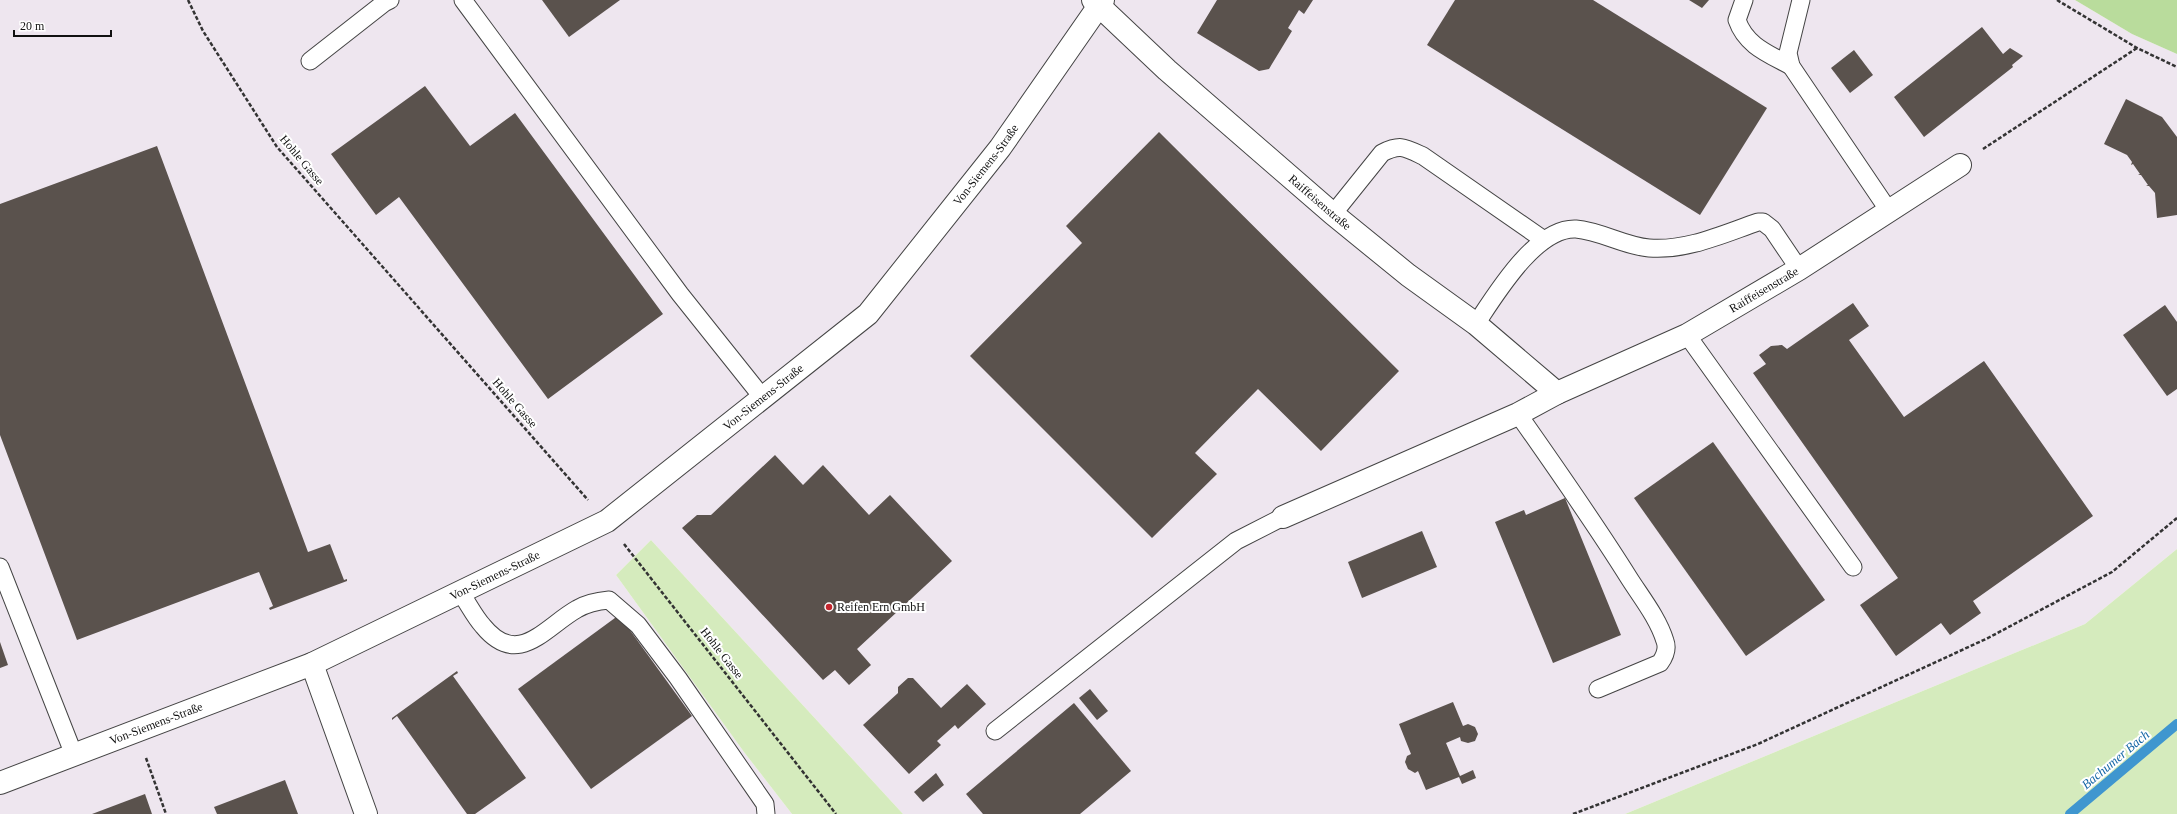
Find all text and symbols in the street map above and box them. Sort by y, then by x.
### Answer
scale bar [14,12,111,38]
text: 20 m [20,19,45,33]
street label: Von-Siemens-Straße [950,122,1021,208]
street label: Hohle Gasse [277,132,327,188]
street label: Raiffeisenstraße [1286,172,1354,233]
street label: Raiffeisenstraße [1727,264,1801,316]
street label: Von-Siemens-Straße [720,361,806,433]
street label: Hohle Gasse [490,375,540,431]
street label: Von-Siemens-Straße [447,548,542,603]
place label: Reifen Ern GmbH [837,600,925,614]
marker: Reifen Ern GmbH [824,602,834,612]
street label: Hohle Gasse [698,625,746,681]
street label: Von-Siemens-Straße [108,699,205,748]
water label: Bachumer Bach [2079,727,2152,792]

